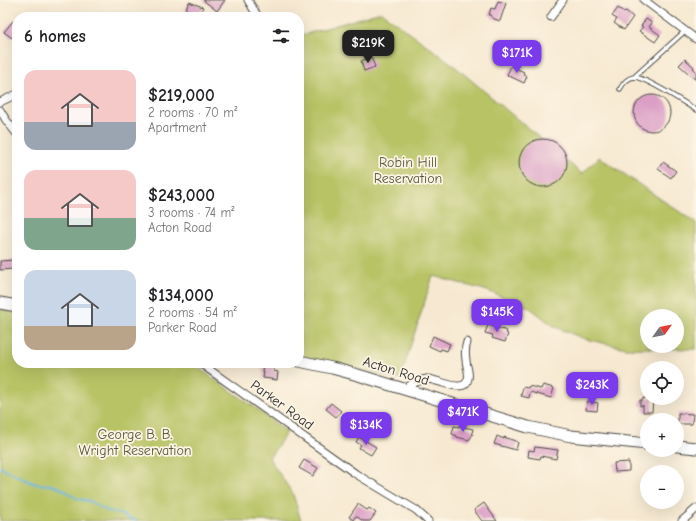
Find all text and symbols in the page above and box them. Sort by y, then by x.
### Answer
icon: filters [270,25,292,47]
text: 6 homes [24,27,86,46]
pin: $219K [340,30,396,64]
text: $219K [351,35,385,50]
pin: $171K [489,40,545,74]
text: $171K [501,45,533,60]
icon: home [56,86,104,134]
text: $219,000 [148,86,215,105]
text: 2 rooms · 70 m² [148,105,237,120]
text: Apartment [148,120,206,135]
park label: Robin Hill Reservation [374,154,442,187]
icon: home [56,186,104,234]
text: $243,000 [148,186,215,205]
text: 3 rooms · 74 m² [148,205,234,220]
text: Acton Road [148,220,212,235]
icon: home [56,286,104,334]
text: $134,000 [148,286,214,305]
pin: $145K [469,299,525,333]
text: $145K [480,304,514,319]
text: 2 rooms · 54 m² [148,305,237,320]
north arrow [640,309,684,353]
map controls [640,309,684,509]
text: Parker Road [148,320,217,335]
street label: Acton Road [361,353,431,389]
button: locate [640,361,684,405]
pin: $243K [564,372,620,406]
street label: Parker Road [247,376,317,434]
text: $243K [575,377,609,392]
pin: $471K [435,399,491,433]
text: $471K [447,404,479,419]
pin: $134K [338,412,394,446]
button: + [640,413,684,457]
text: $134K [350,417,382,432]
park label: George B. B. Wright Reservation [78,426,192,459]
button: − [640,465,684,509]

